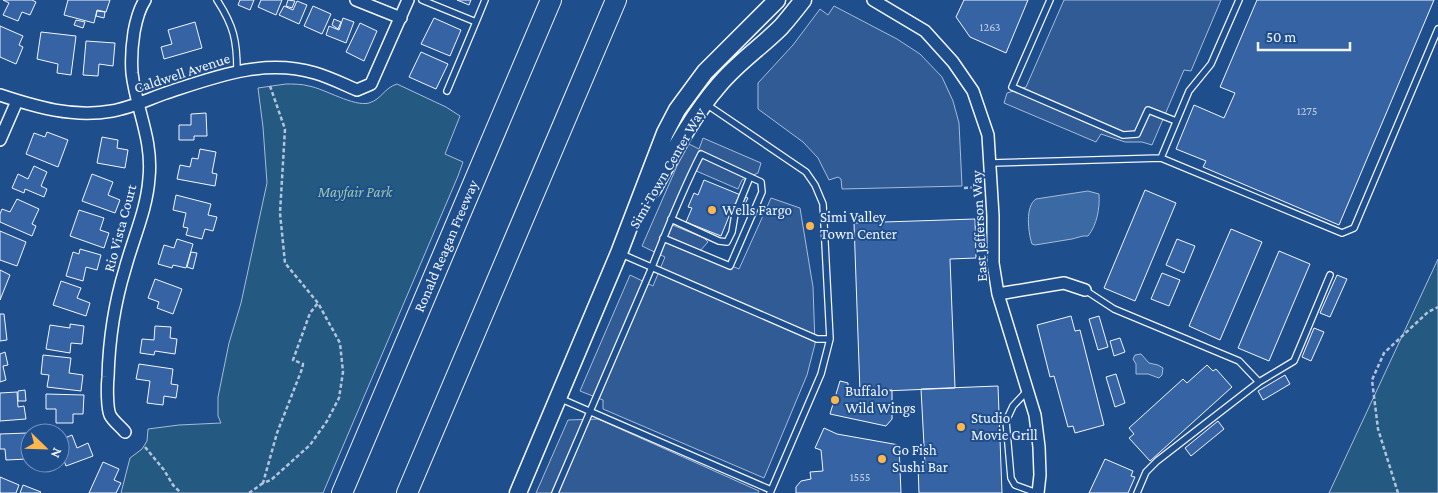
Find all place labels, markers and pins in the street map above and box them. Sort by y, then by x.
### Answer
place label: Wells Fargo [722,202,792,219]
marker: Wells Fargo [706,204,718,216]
place label: Simi Valley Town Center [820,209,898,242]
marker: Simi Valley Town Center [804,220,816,232]
place label: Buffalo Wild Wings [845,383,916,417]
marker: Buffalo Wild Wings [829,394,841,406]
place label: Studio Movie Grill [971,410,1038,443]
marker: Studio Movie Grill [955,421,967,433]
place label: Go Fish Sushi Bar [892,442,949,475]
marker: Go Fish Sushi Bar [876,453,888,465]

